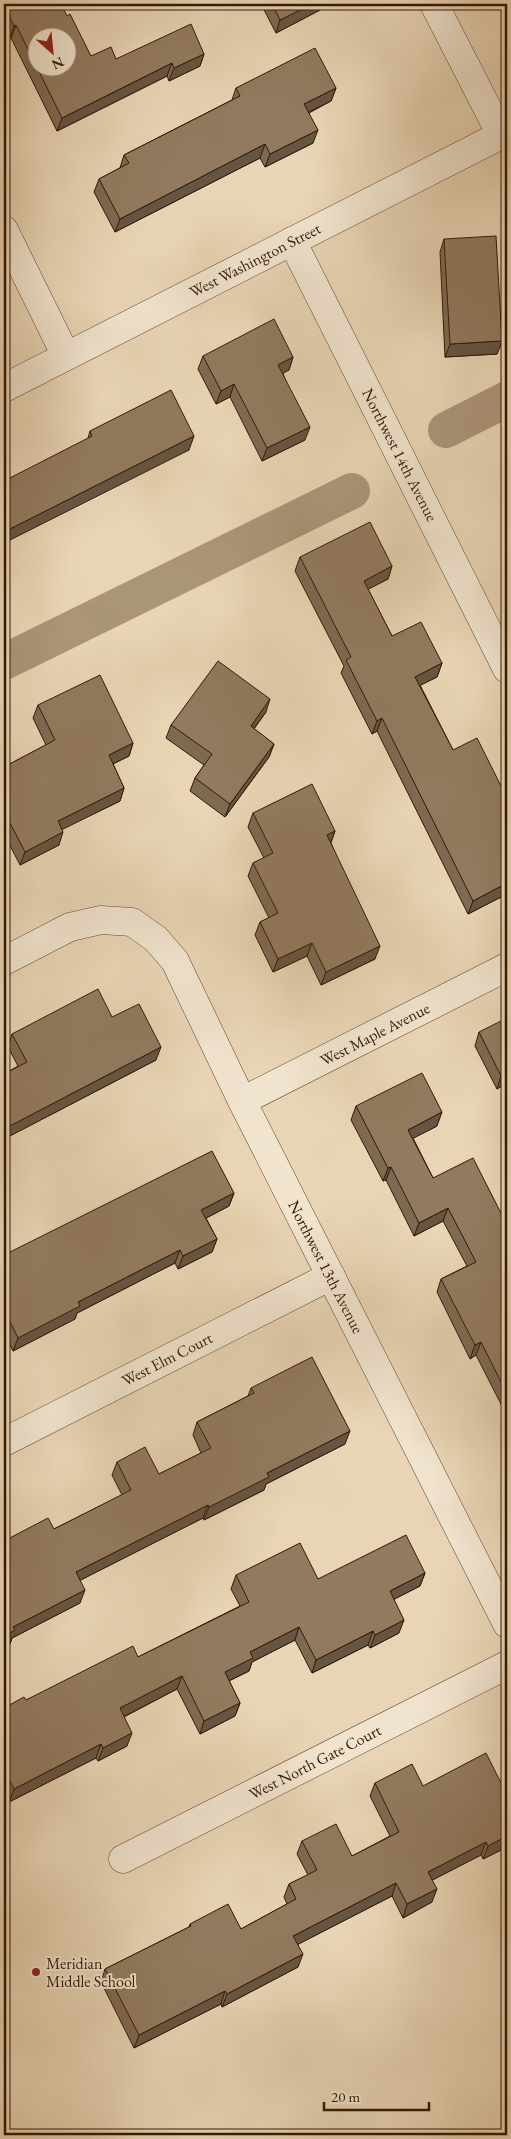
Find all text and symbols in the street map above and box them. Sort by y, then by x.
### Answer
north arrow [28,28,78,78]
text: N [48,53,67,74]
street label: West Washington Street [186,218,324,302]
street label: Northwest 14th Avenue [357,385,443,525]
street label: West Maple Avenue [317,997,433,1071]
street label: Northwest 13th Avenue [283,1197,369,1337]
street label: West Elm Court [118,1327,216,1391]
street label: West North Gate Court [245,1720,385,1804]
place label: Meridian Middle School [46,1953,136,1992]
marker: Meridian Middle School [30,1966,42,1978]
scale bar [324,2079,428,2111]
text: 20 m [331,2087,360,2106]

